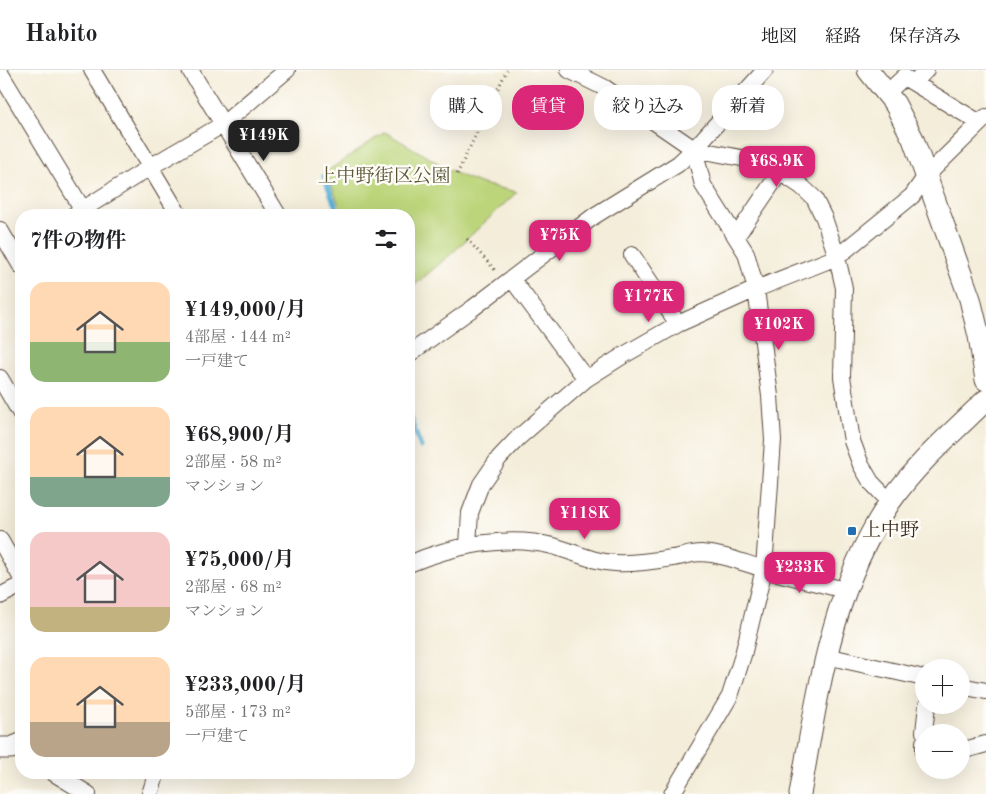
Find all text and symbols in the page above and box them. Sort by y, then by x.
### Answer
text: Habito [25,23,98,47]
text: 地図 [761,28,797,46]
text: 経路 [825,28,861,46]
text: 保存済み [889,28,961,46]
chip: 購入 [430,85,502,130]
chip: 賃貸 [512,85,584,130]
chip: 絞り込み [594,85,702,130]
chip: 新着 [712,85,784,130]
pin: ¥149K [229,119,299,162]
text: ¥149K [239,128,289,144]
pin: ¥68.9K [736,146,818,188]
text: ¥68.9K [750,154,804,170]
park label: 上中野街区公園 [317,166,451,187]
pin: ¥75K [530,220,590,262]
icon: filters [372,225,400,253]
text: ¥75K [540,228,580,244]
text: 7件の物件 [30,231,126,252]
pin: ¥177K [614,280,684,323]
text: ¥177K [624,289,674,305]
text: ¥149,000/月 [185,300,307,321]
icon: home [70,302,130,362]
pin: ¥102K [744,308,814,351]
text: ¥102K [754,317,804,333]
text: 4部屋 · 144 m² [185,330,291,346]
text: 一戸建て [185,354,249,370]
text: ¥68,900/月 [185,425,294,446]
icon: home [70,427,130,487]
text: 2部屋 · 58 m² [185,455,282,471]
text: マンション [185,479,264,495]
pin: ¥118K [550,498,620,540]
text: ¥118K [560,506,610,522]
place label: 上中野 [862,520,919,541]
marker: 上中野 [846,525,858,537]
text: ¥75,000/月 [185,550,294,571]
icon: home [70,552,130,612]
pin: ¥233K [765,552,835,594]
text: ¥233K [775,560,825,576]
text: 2部屋 · 68 m² [185,580,282,596]
text: マンション [185,604,264,620]
map controls [915,659,970,779]
button: + [915,659,970,714]
text: ¥233,000/月 [185,675,307,696]
icon: home [70,677,130,737]
text: 5部屋 · 173 m² [185,705,291,721]
button: − [915,724,970,779]
text: 一戸建て [185,729,249,745]

